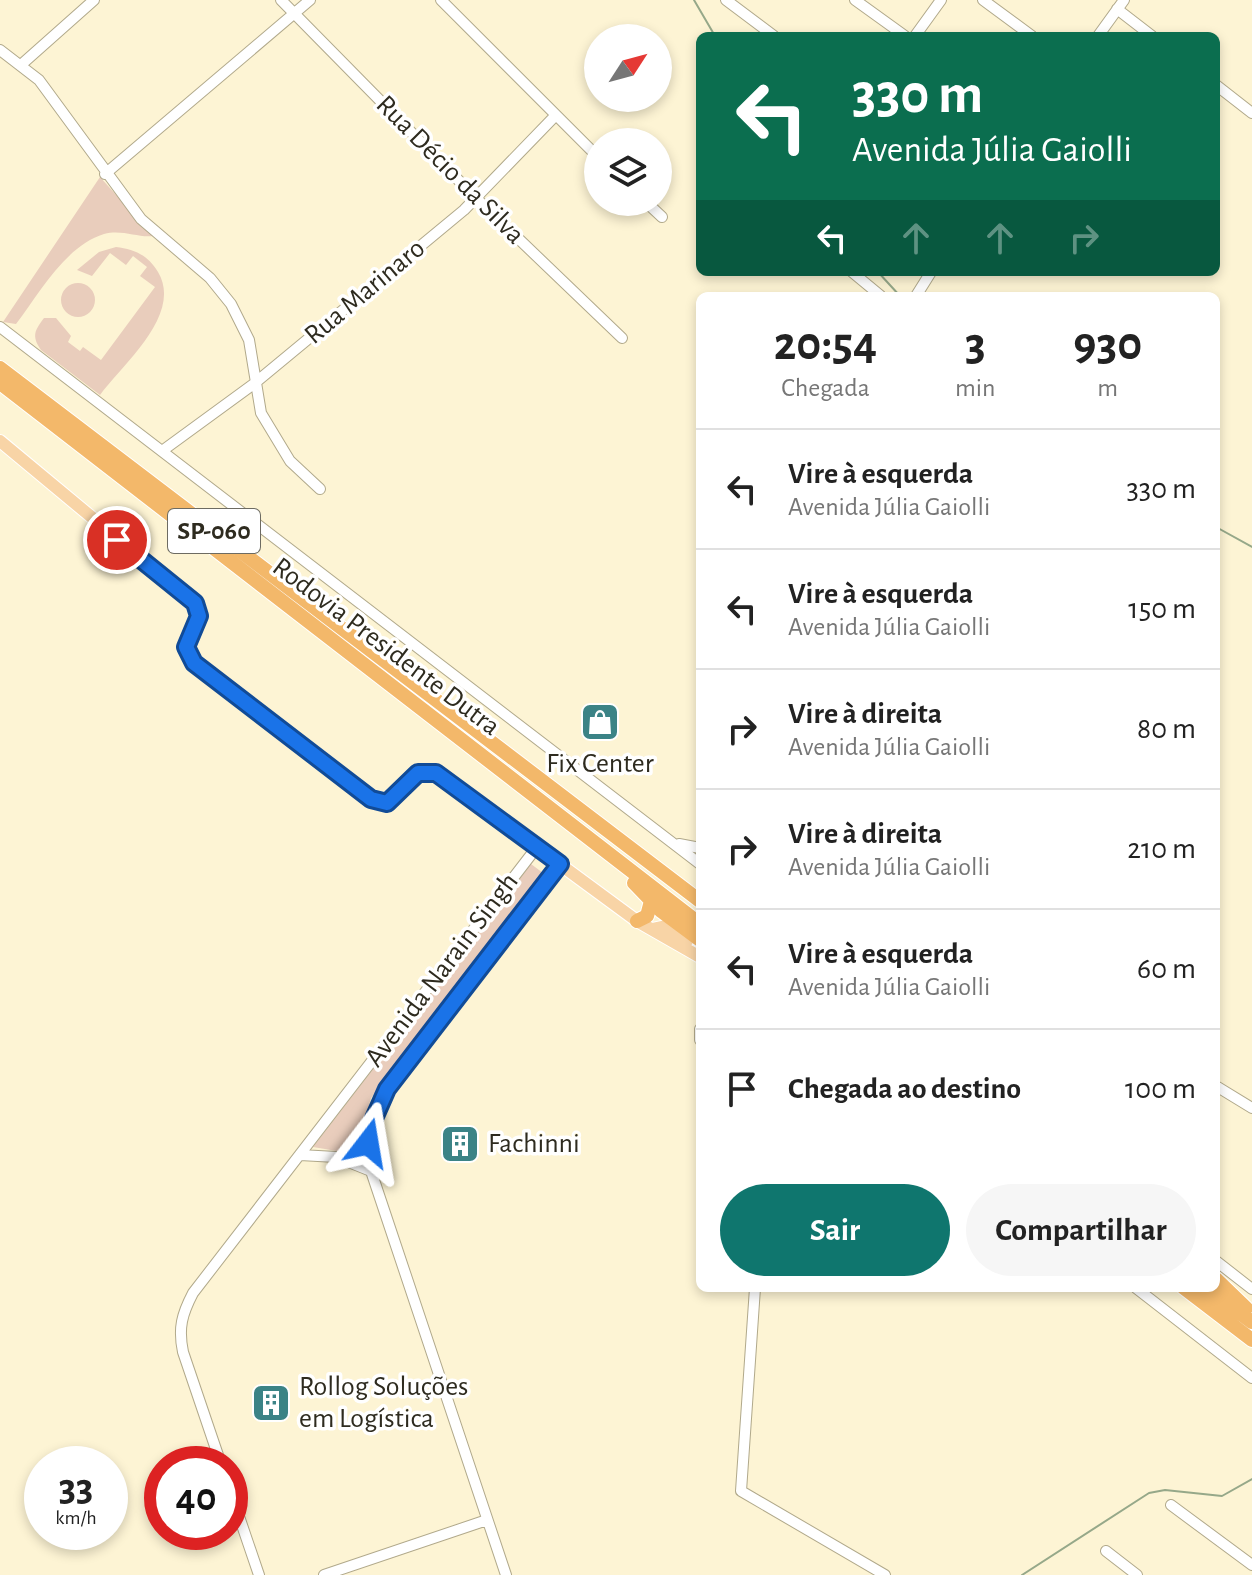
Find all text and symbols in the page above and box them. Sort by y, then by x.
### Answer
north arrow [584,24,672,112]
map controls [584,24,672,216]
icon: left [720,64,824,168]
text: 330 m [852,67,983,123]
street label: Rua Décio da Silva [370,90,530,250]
button: layers [584,128,672,216]
text: Avenida Júlia Gaiolli [852,132,1132,168]
icon: left [810,216,854,260]
icon: ahead [894,216,938,260]
icon: ahead [978,216,1022,260]
icon: right [1062,216,1106,260]
street label: Rua Marinaro [300,234,430,350]
text: 20:54 [774,321,877,369]
text: 3 [965,321,986,369]
text: 930 [1073,321,1142,369]
text: Chegada [781,375,870,401]
text: min [955,375,996,401]
text: m [1097,375,1118,401]
text: Vire à esquerda [788,459,973,489]
icon: left [720,467,764,511]
text: 330 m [1126,474,1196,504]
text: Avenida Júlia Gaiolli [788,494,990,520]
pin [83,506,151,574]
road number: SP-060 [168,509,260,553]
icon: arrive [95,518,139,562]
street label: Rodovia Presidente Dutra [267,553,505,741]
text: Vire à esquerda [788,579,973,609]
icon: left [720,587,764,631]
text: 150 m [1128,594,1196,624]
text: Avenida Júlia Gaiolli [788,614,990,640]
text: Vire à direita [788,699,942,729]
shop icon: Fix Center [579,701,621,743]
icon: right [720,707,764,751]
text: 80 m [1137,714,1196,744]
text: Avenida Júlia Gaiolli [788,734,990,760]
place label: Fix Center [546,750,654,778]
text: Vire à direita [788,819,942,849]
icon: right [720,827,764,871]
text: 210 m [1127,834,1196,864]
text: Avenida Júlia Gaiolli [788,854,990,880]
street label: Avenida Narain Singh [360,868,524,1072]
text: Vire à esquerda [788,939,973,969]
icon: left [720,947,764,991]
text: 60 m [1137,954,1196,984]
text: Avenida Júlia Gaiolli [788,974,990,1000]
icon: arrive [720,1067,764,1111]
text: Chegada ao destino [788,1074,1021,1104]
text: 100 m [1125,1074,1196,1104]
position arrow [326,1101,410,1185]
building icon: Fachinni [439,1123,481,1165]
place label: Fachinni [488,1130,580,1158]
button: Sair [720,1184,950,1276]
button: Compartilhar [966,1184,1196,1276]
place label: Rollog Soluções em Logística [299,1373,469,1433]
building icon: Rollog Soluções em Logística [250,1382,292,1424]
speed limit sign: 40 [144,1446,248,1550]
text: 33 [59,1468,93,1508]
text: km/h [55,1508,97,1528]

